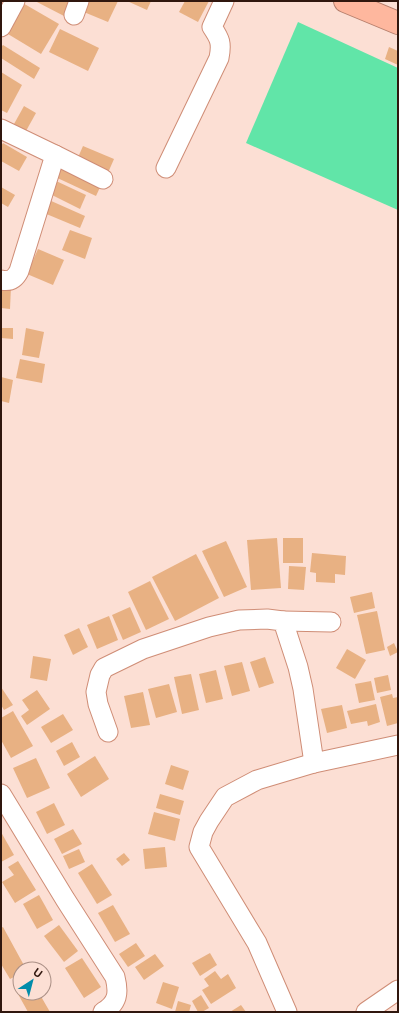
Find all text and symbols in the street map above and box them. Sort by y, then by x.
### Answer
north arrow [12,961,52,1001]
text: U [31,965,45,981]

